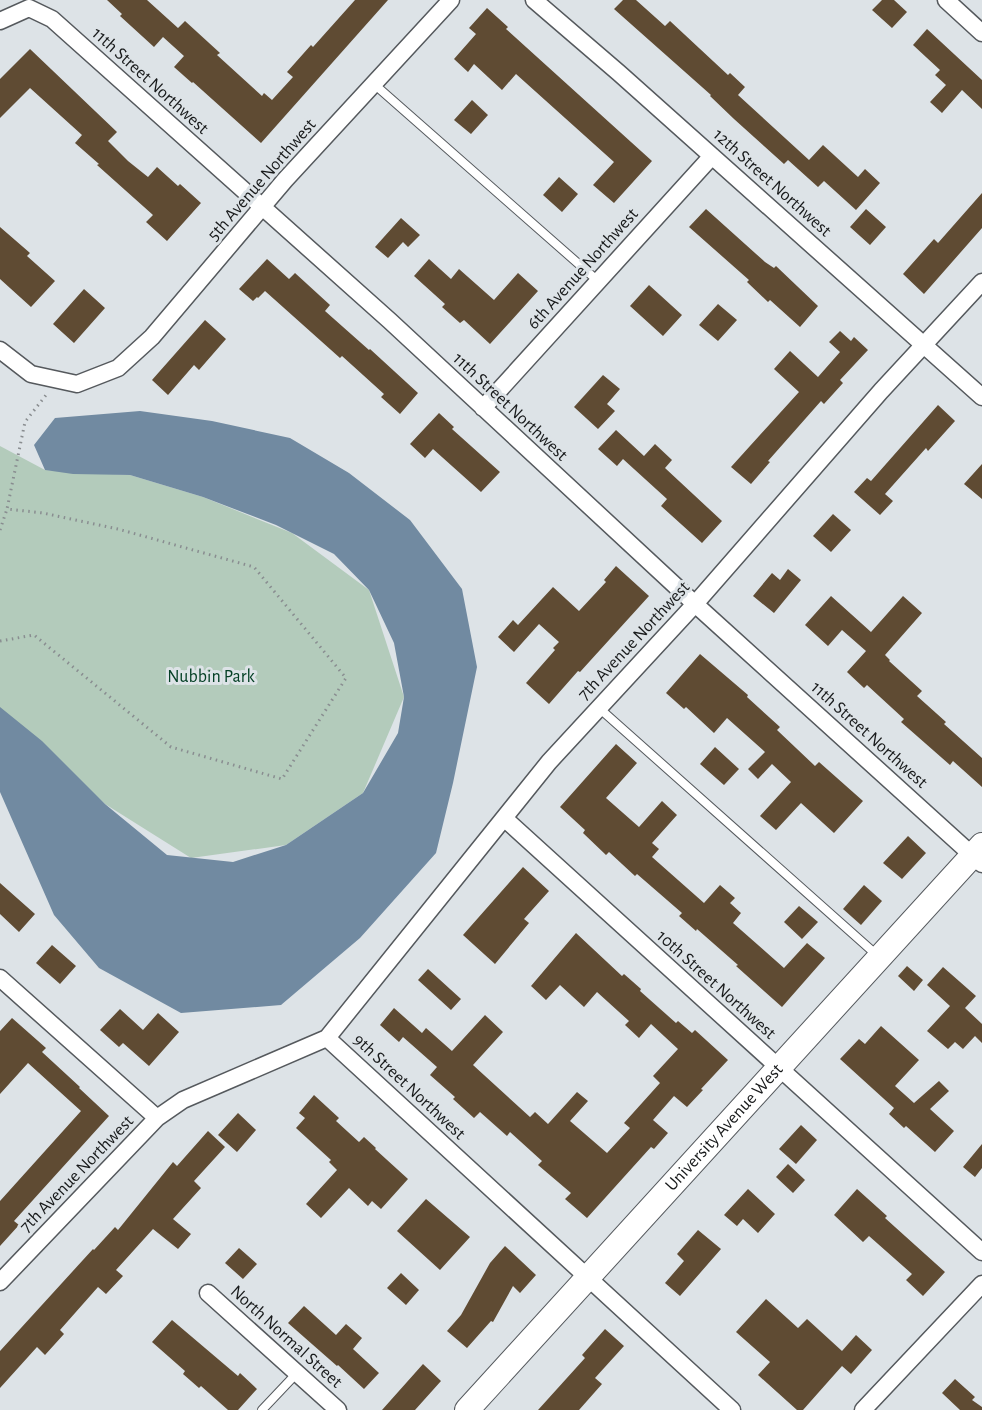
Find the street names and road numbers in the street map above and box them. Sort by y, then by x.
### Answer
street label: 11th Street Northwest [88,24,212,138]
street label: 5th Avenue Northwest [204,115,320,244]
street label: 12th Street Northwest [710,126,835,241]
street label: 6th Avenue Northwest [524,205,642,333]
street label: 11th Street Northwest [449,349,571,465]
street label: 7th Avenue Northwest [575,578,694,704]
street label: 11th Street Northwest [807,678,931,792]
street label: 10th Street Northwest [653,927,779,1043]
street label: 9th Street Northwest [350,1031,469,1143]
street label: University Avenue West [662,1060,787,1195]
street label: 7th Avenue Northwest [17,1112,137,1236]
street label: North Normal Street [227,1282,345,1392]

